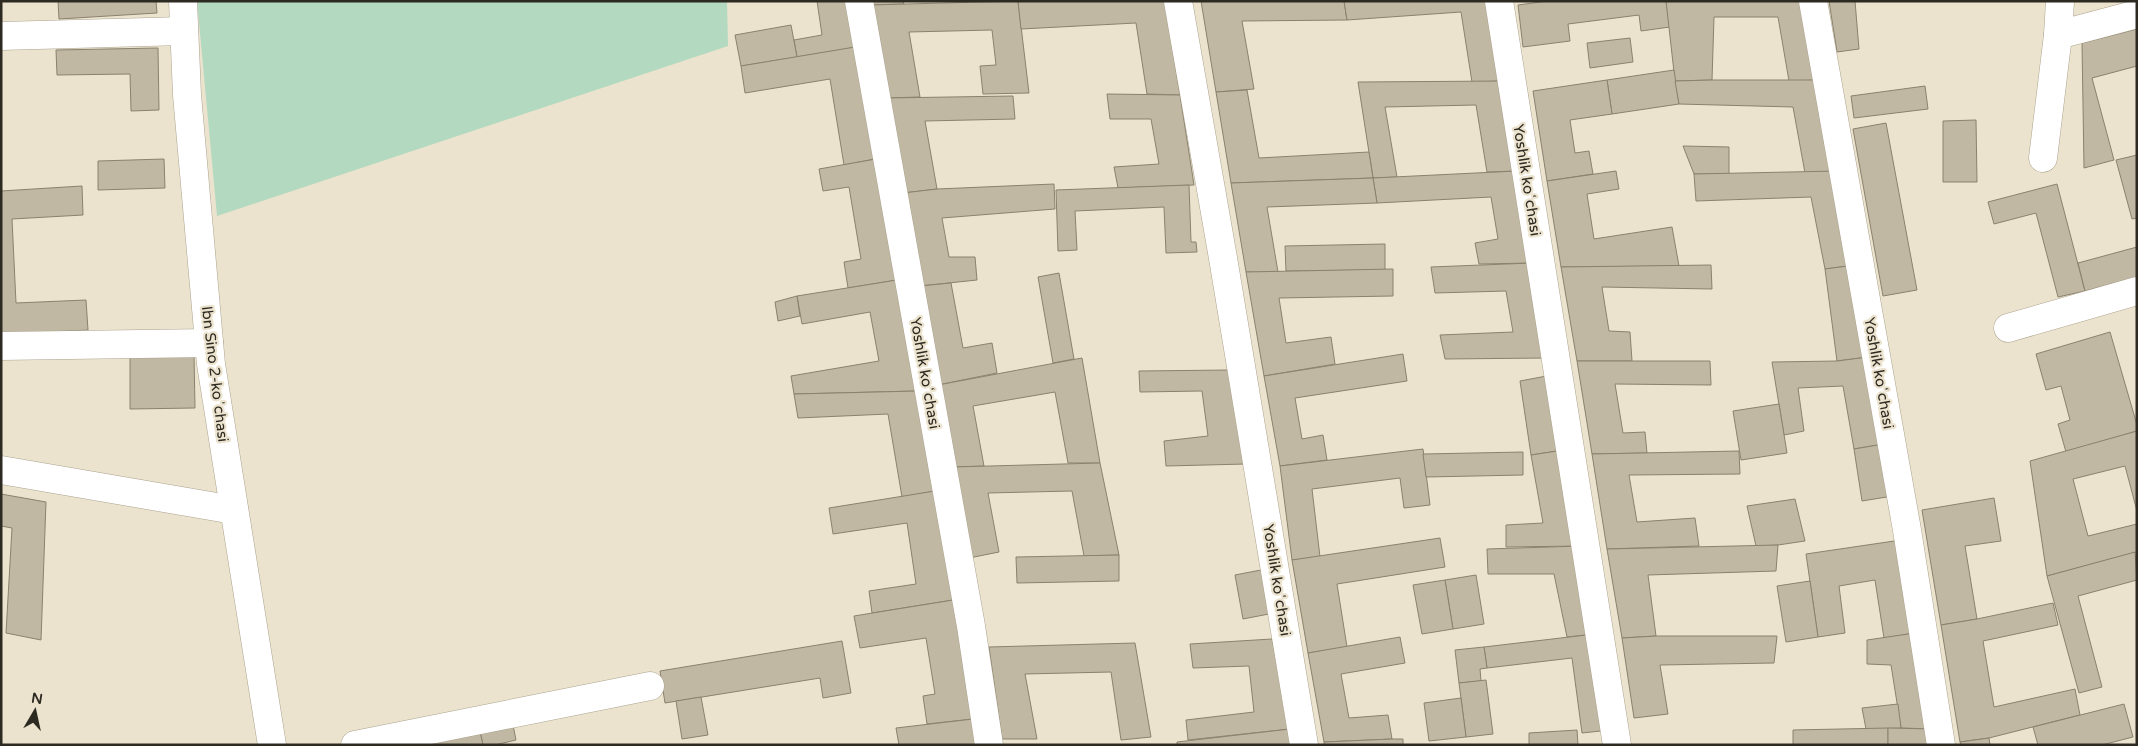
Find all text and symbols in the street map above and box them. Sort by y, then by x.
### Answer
street label: Yoshlik koʻchasi [1509,123,1545,237]
street label: Ibn Sino 2-koʼchasi [198,305,232,443]
street label: Yoshlik koʻchasi [906,316,944,430]
street label: Yoshlik koʻchasi [1860,316,1898,430]
street label: Yoshlik koʻchasi [1259,523,1295,637]
north arrow [10,686,60,736]
text: N [30,689,44,708]

